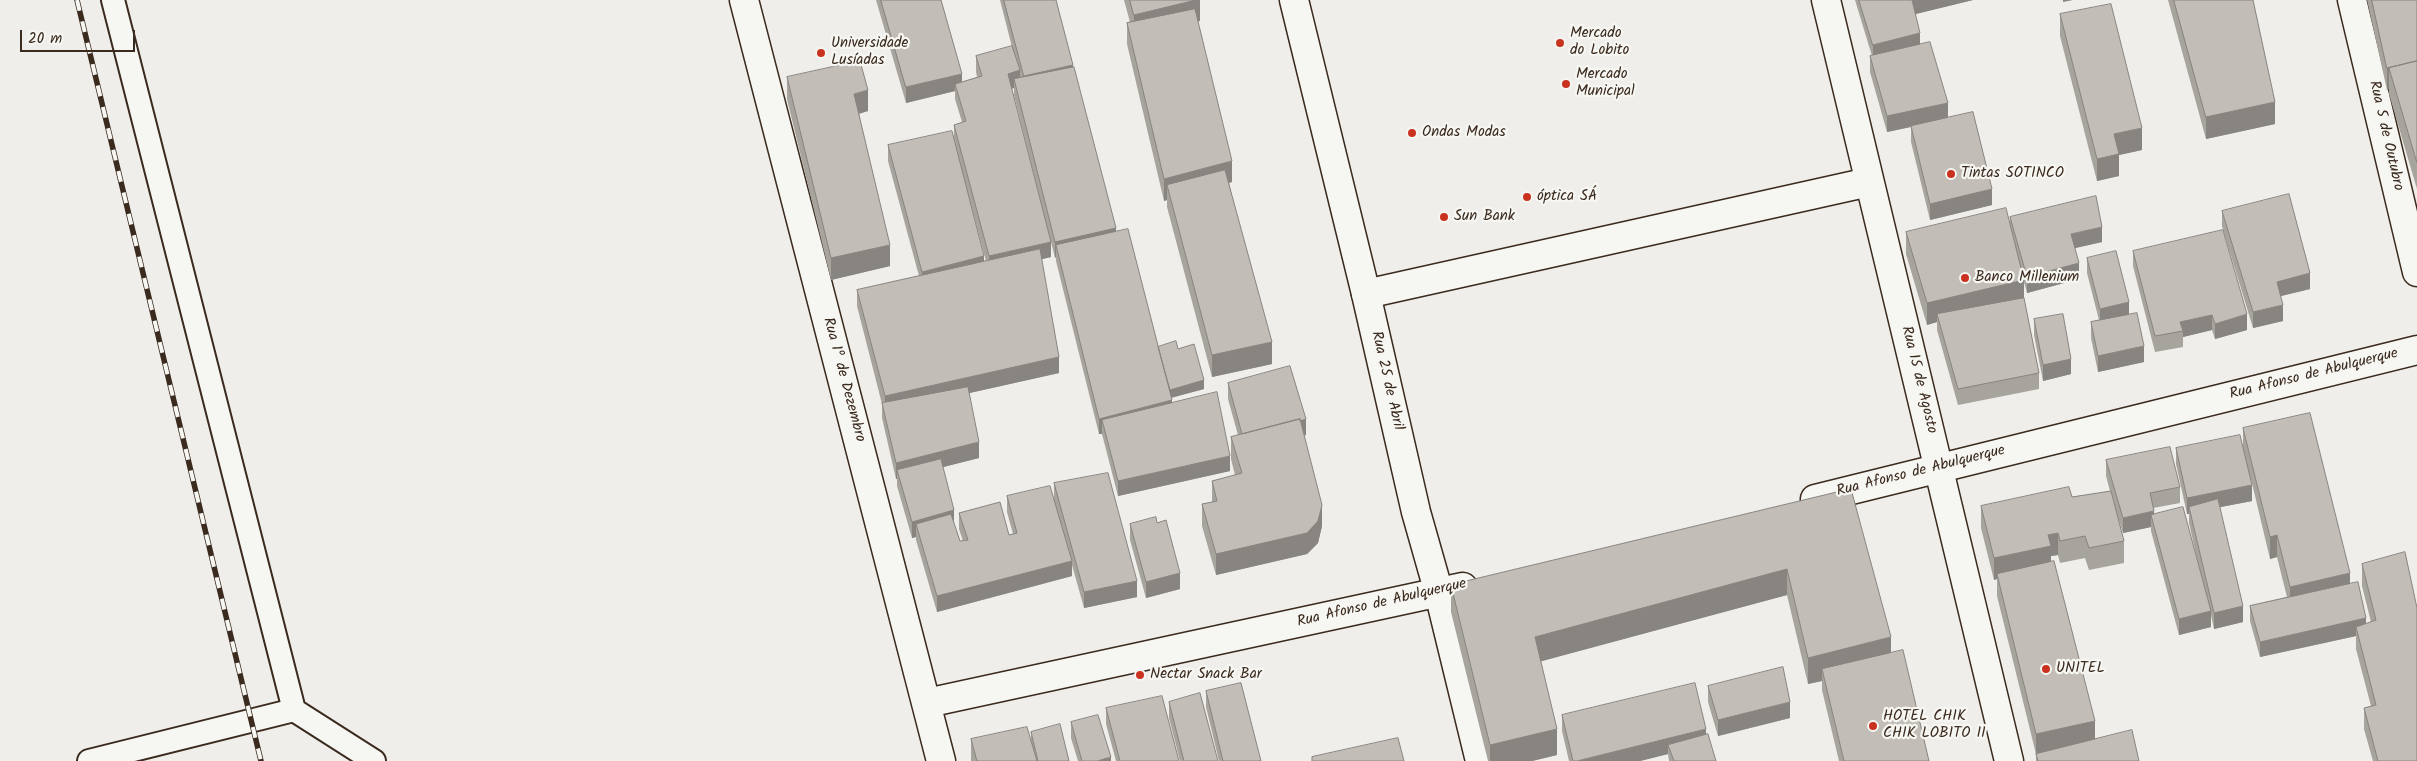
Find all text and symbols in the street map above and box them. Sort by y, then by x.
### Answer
scale bar [22,20,138,52]
place label: Mercado do Lobito [1570,25,1629,60]
text: 20 m [28,27,62,51]
place label: Universidade Lusíadas [831,35,908,70]
marker: Mercado do Lobito [1554,37,1566,49]
marker: Universidade Lusíadas [815,47,827,59]
place label: Mercado Municipal [1576,66,1635,101]
marker: Mercado Municipal [1560,78,1572,90]
street label: Rua 5 de Outubro [2364,79,2406,193]
place label: Ondas Modas [1422,124,1506,142]
marker: Ondas Modas [1406,127,1418,139]
place label: Tintas SOTINCO [1961,165,2064,183]
marker: Tintas SOTINCO [1945,168,1957,180]
place label: óptica SÁ [1537,188,1597,206]
marker: óptica SÁ [1521,191,1533,203]
place label: Sun Bank [1454,208,1515,226]
marker: Sun Bank [1438,211,1450,223]
place label: Banco Millenium [1975,269,2079,287]
marker: Banco Millenium [1959,272,1971,284]
street label: Rua 1º de Dezembro [818,316,868,444]
street label: Rua 15 de Agosto [1896,324,1940,436]
street label: Rua 25 de Abril [1366,330,1406,432]
street label: Rua Afonso de Abulquerque [2228,345,2400,405]
street label: Rua Afonso de Abulquerque [1835,442,2007,502]
street label: Rua Afonso de Abulquerque [1296,576,1468,632]
place label: UNITEL [2056,660,2105,678]
marker: UNITEL [2040,663,2052,675]
place label: Nectar Snack Bar [1150,666,1262,684]
marker: Nectar Snack Bar [1134,669,1146,681]
place label: HOTEL CHIK CHIK LOBITO II [1883,708,1986,743]
marker: HOTEL CHIK CHIK LOBITO II [1867,720,1879,732]

